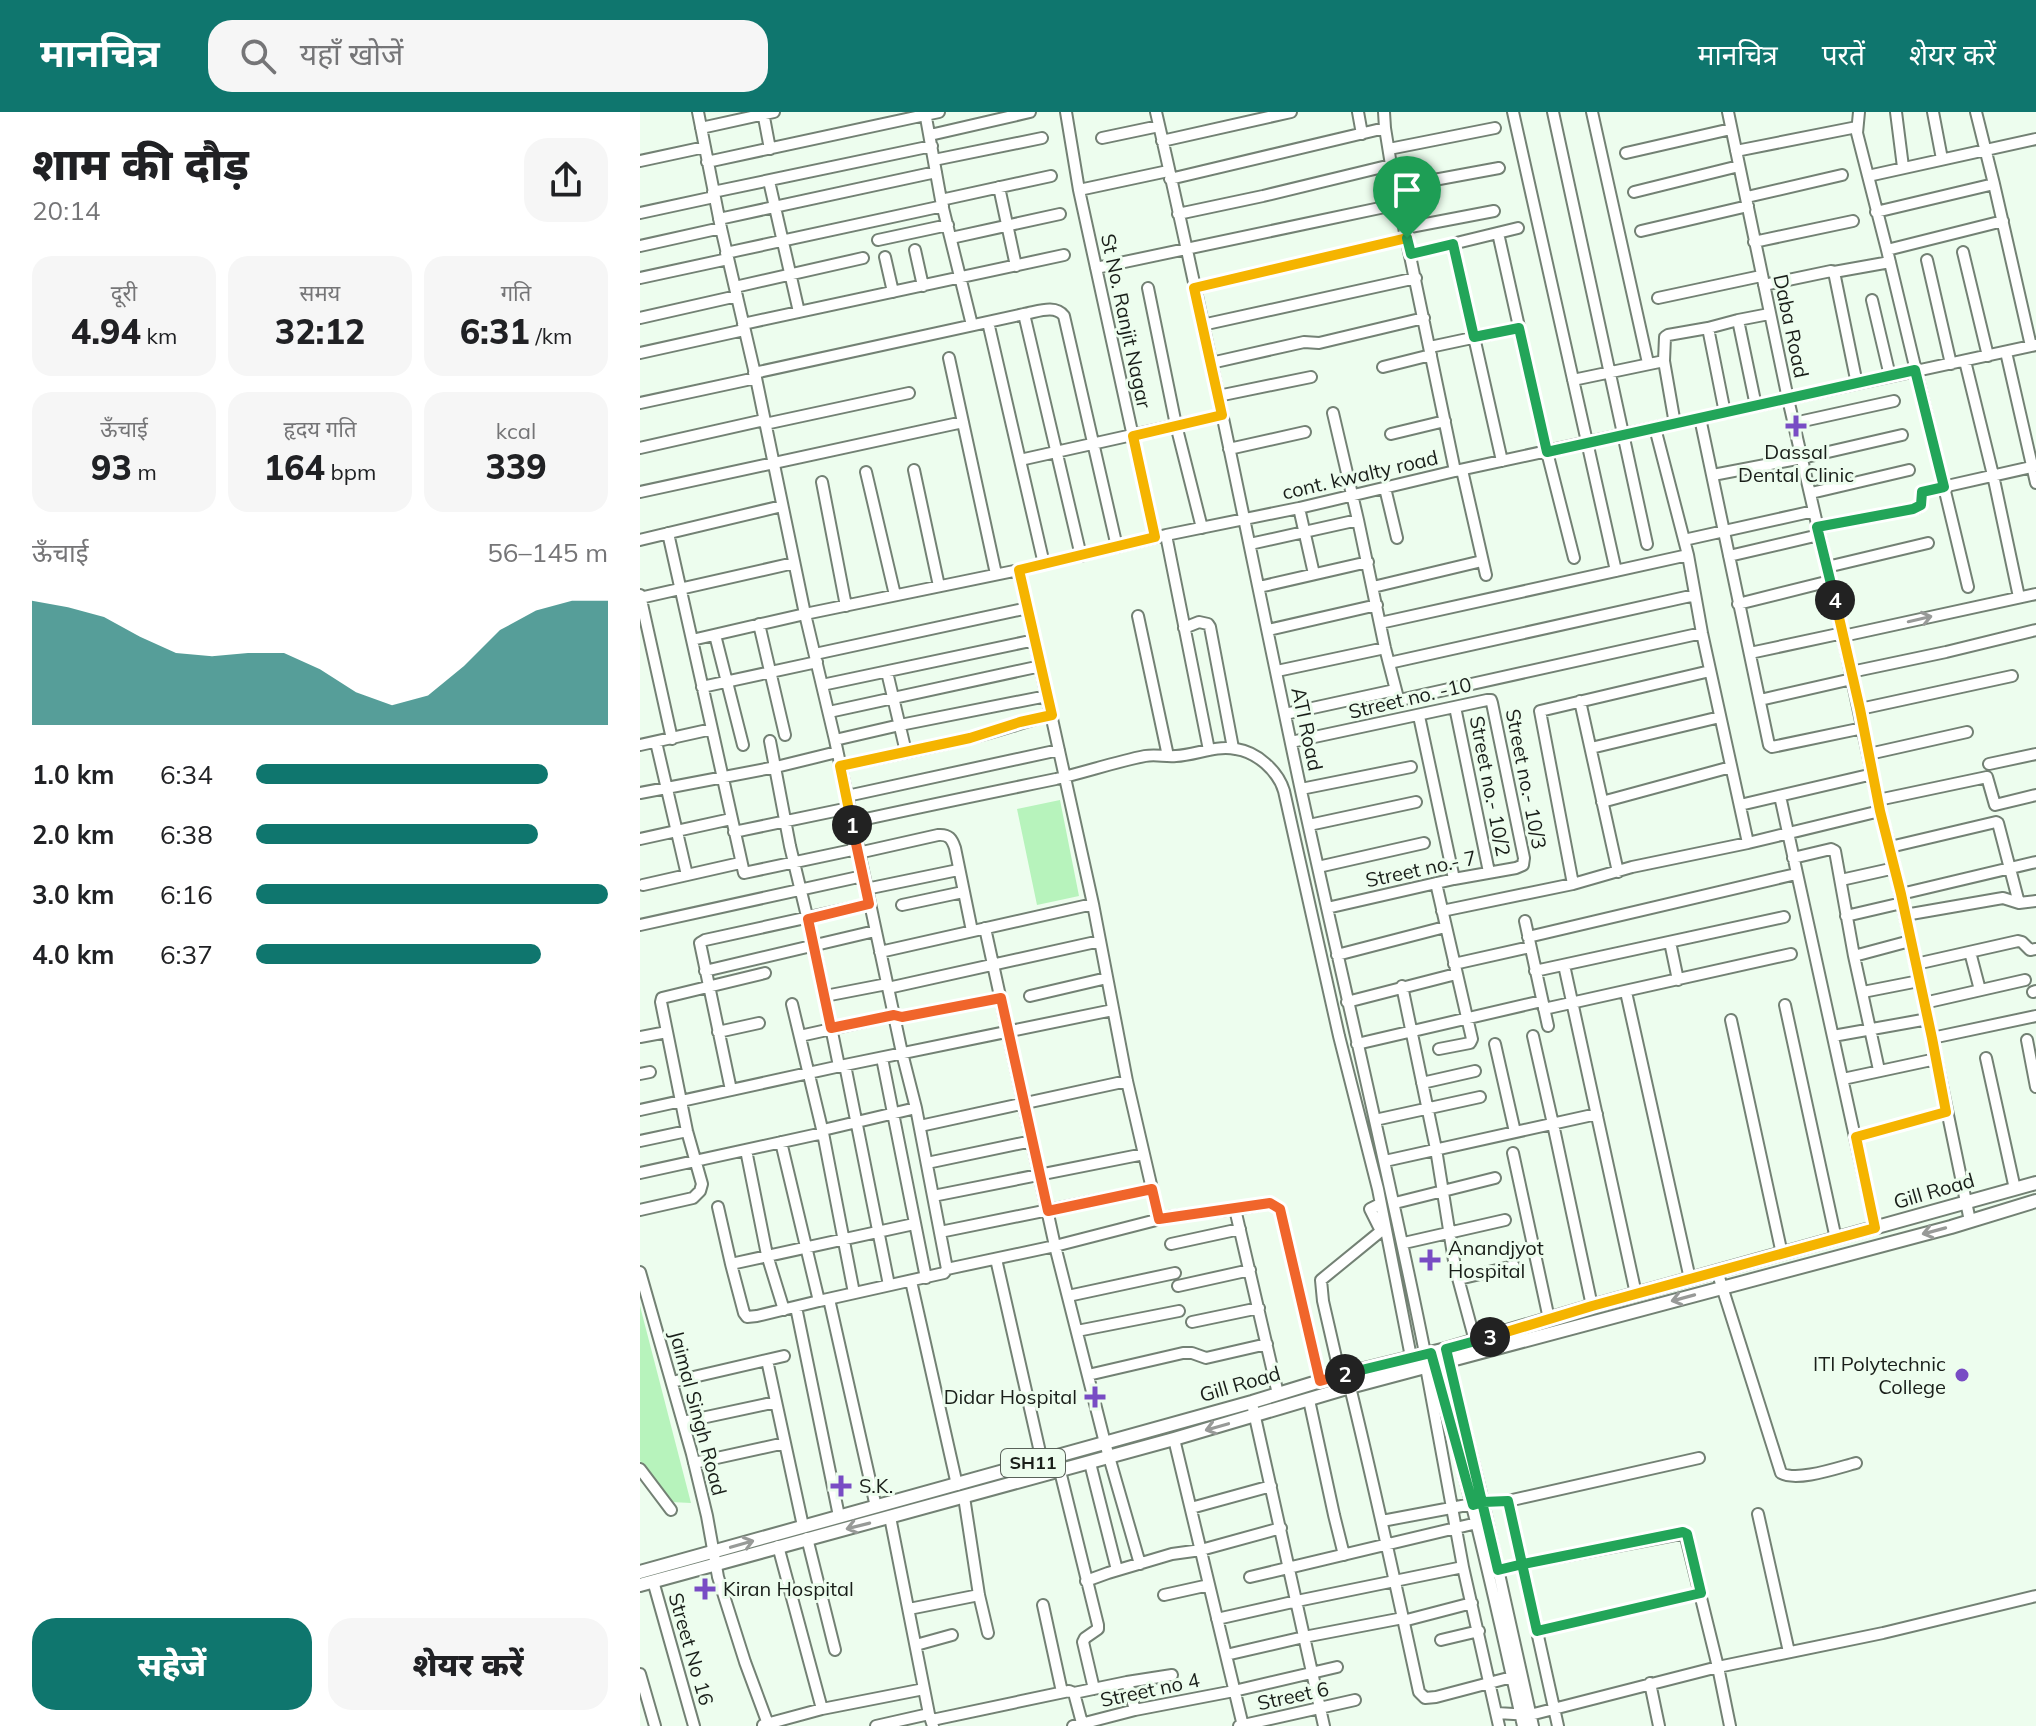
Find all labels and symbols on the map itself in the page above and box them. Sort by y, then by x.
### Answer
pin [1373,156,1441,238]
street label: St No. Ranjit Nagar [1096,231,1157,411]
street label: Daba Road [1768,272,1815,380]
marker: Dassal Dental Clinic [1785,415,1807,437]
place label: Dassal Dental Clinic [1738,439,1854,487]
street label: cont. kwalty road [1279,444,1440,505]
pin: 4 [1815,580,1855,620]
one-way arrow [1906,611,1932,626]
street label: Street no. -10 [1346,671,1474,724]
street label: ATI Road [1286,685,1329,773]
street label: Street no.- 10/3 [1501,707,1552,851]
street label: Street no.- 10/2 [1465,714,1516,858]
pin: 1 [832,805,872,845]
street label: Street no.- 7 [1363,845,1479,892]
street label: Gill Road [1890,1167,1977,1214]
one-way arrow [1922,1225,1948,1240]
place label: Anandjyot Hospital [1448,1235,1544,1283]
marker: Anandjyot Hospital [1419,1249,1441,1271]
one-way arrow [1670,1291,1696,1306]
pin: 3 [1470,1317,1510,1357]
street label: Jaimal Singh Road [664,1328,733,1498]
place label: ITI Polytechnic College [1813,1351,1946,1399]
pin: 2 [1325,1354,1365,1394]
street label: Gill Road [1196,1360,1283,1407]
marker: ITI Polytechnic College [1953,1366,1971,1384]
place label: Didar Hospital [944,1384,1077,1409]
marker: Didar Hospital [1084,1386,1106,1408]
one-way arrow [1204,1420,1230,1435]
road number: SH11 [1001,1449,1065,1477]
place label: S.K. [859,1473,893,1498]
marker: S.K. [830,1475,852,1497]
one-way arrow [845,1519,871,1534]
one-way arrow [729,1536,755,1551]
place label: Kiran Hospital [723,1576,854,1601]
marker: Kiran Hospital [694,1578,716,1600]
street label: Street No 16 [663,1590,719,1708]
street label: Street no 4 [1098,1667,1202,1712]
street label: Street 6 [1255,1676,1331,1715]

